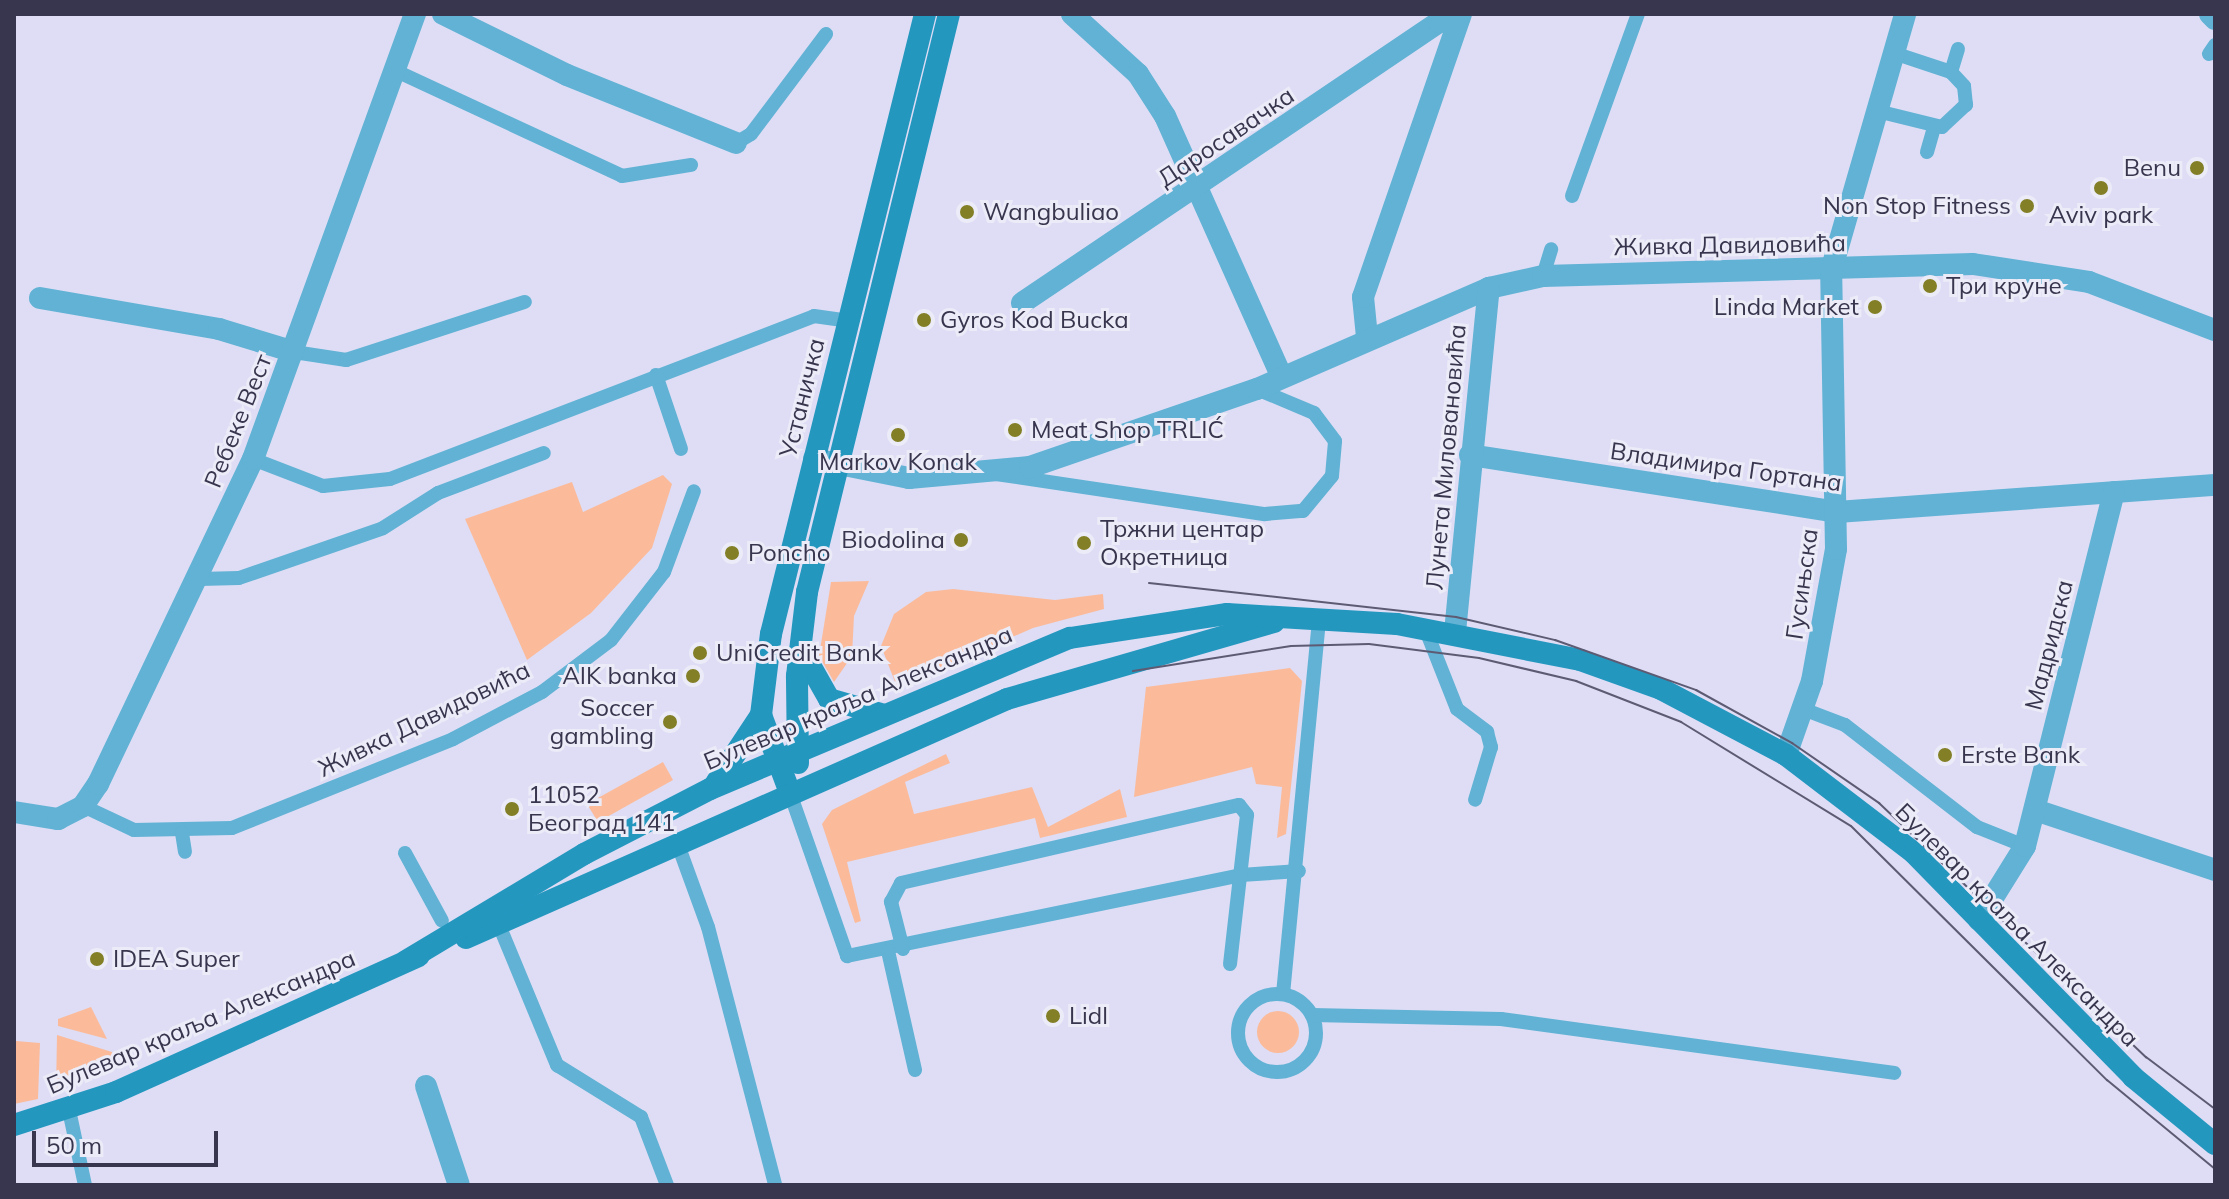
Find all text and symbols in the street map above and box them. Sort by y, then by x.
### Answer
street label: Даросавачка [1152,81,1300,193]
place label: Benu [2124,154,2181,182]
marker: Benu [2188,159,2206,177]
marker: Aviv park [2092,179,2110,197]
place label: Non Stop Fitness [1823,192,2011,220]
marker: Non Stop Fitness [2018,197,2036,215]
place label: Wangbuliao [983,198,1119,226]
place label: Aviv park [2049,201,2153,229]
marker: Wangbuliao [958,203,976,221]
street label: Живка Давидовића [1614,229,1846,261]
place label: Три круне [1946,272,2062,300]
marker: Три круне [1921,277,1939,295]
place label: Linda Market [1714,293,1859,321]
marker: Linda Market [1866,298,1884,316]
place label: Gyros Kod Bucka [940,306,1129,334]
marker: Gyros Kod Bucka [915,311,933,329]
street label: Лунета Миловановића [1420,323,1472,591]
street label: Устаничка [773,335,831,461]
street label: Ребеке Вест [198,350,278,492]
place label: Meat Shop TRLIĆ [1031,416,1224,444]
marker: Meat Shop TRLIĆ [1006,421,1024,439]
marker: Markov Konak [889,426,907,444]
street label: Владимира Гортана [1608,436,1844,498]
place label: Markov Konak [819,448,977,476]
place label: Тржни центар Окретница [1100,515,1264,571]
place label: Biodolina [841,526,945,554]
street label: Гусињска [1780,527,1824,641]
marker: Biodolina [952,531,970,549]
marker: Тржни центар Окретница [1075,534,1093,552]
place label: Poncho [748,539,831,567]
marker: Poncho [723,544,741,562]
street label: Мадридска [2019,577,2079,713]
street label: Булевар краља Александра [699,620,1017,776]
place label: UniCredit Bank [716,639,883,667]
marker: UniCredit Bank [691,644,709,662]
street label: Живка Давидовића [313,655,535,783]
place label: AIK banka [562,662,677,690]
marker: AIK banka [684,667,702,685]
place label: Soccer gambling [550,694,654,750]
marker: Soccer gambling [661,713,679,731]
place label: Erste Bank [1961,741,2080,769]
marker: Erste Bank [1936,746,1954,764]
place label: 11052 Београд 141 [528,781,676,837]
street label: Булевар краља Александра [1889,797,2145,1053]
marker: 11052 Београд 141 [503,800,521,818]
street label: Булевар краља Александра [42,944,360,1100]
place label: IDEA Super [113,945,240,973]
marker: IDEA Super [88,950,106,968]
place label: Lidl [1069,1002,1108,1030]
marker: Lidl [1044,1007,1062,1025]
scale bar [36,1115,222,1165]
text: 50 m [46,1130,102,1160]

